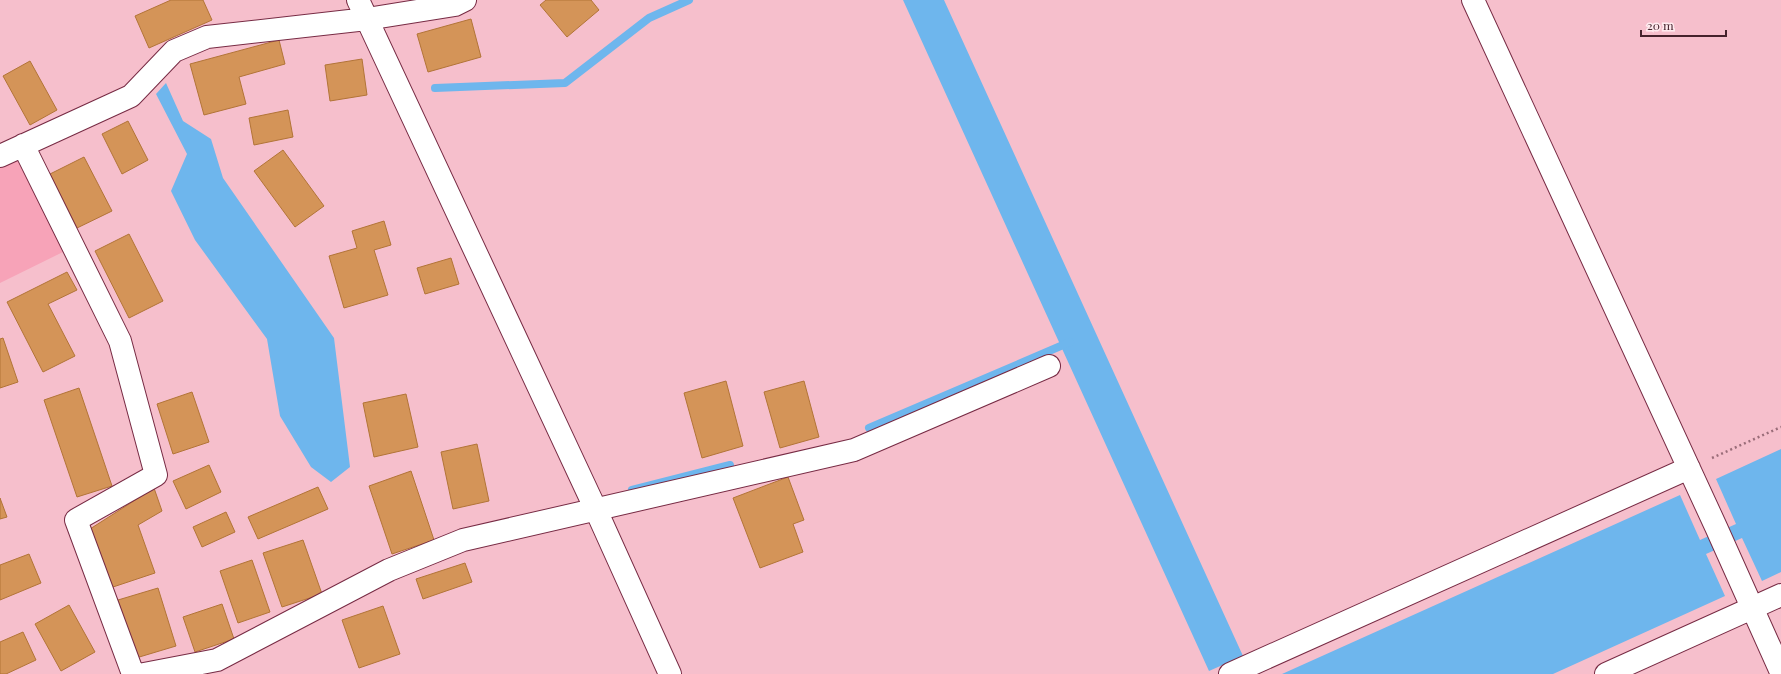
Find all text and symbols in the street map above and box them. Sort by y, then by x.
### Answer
scale bar [1641,12,1726,38]
text: 20 m [1647,17,1674,33]

